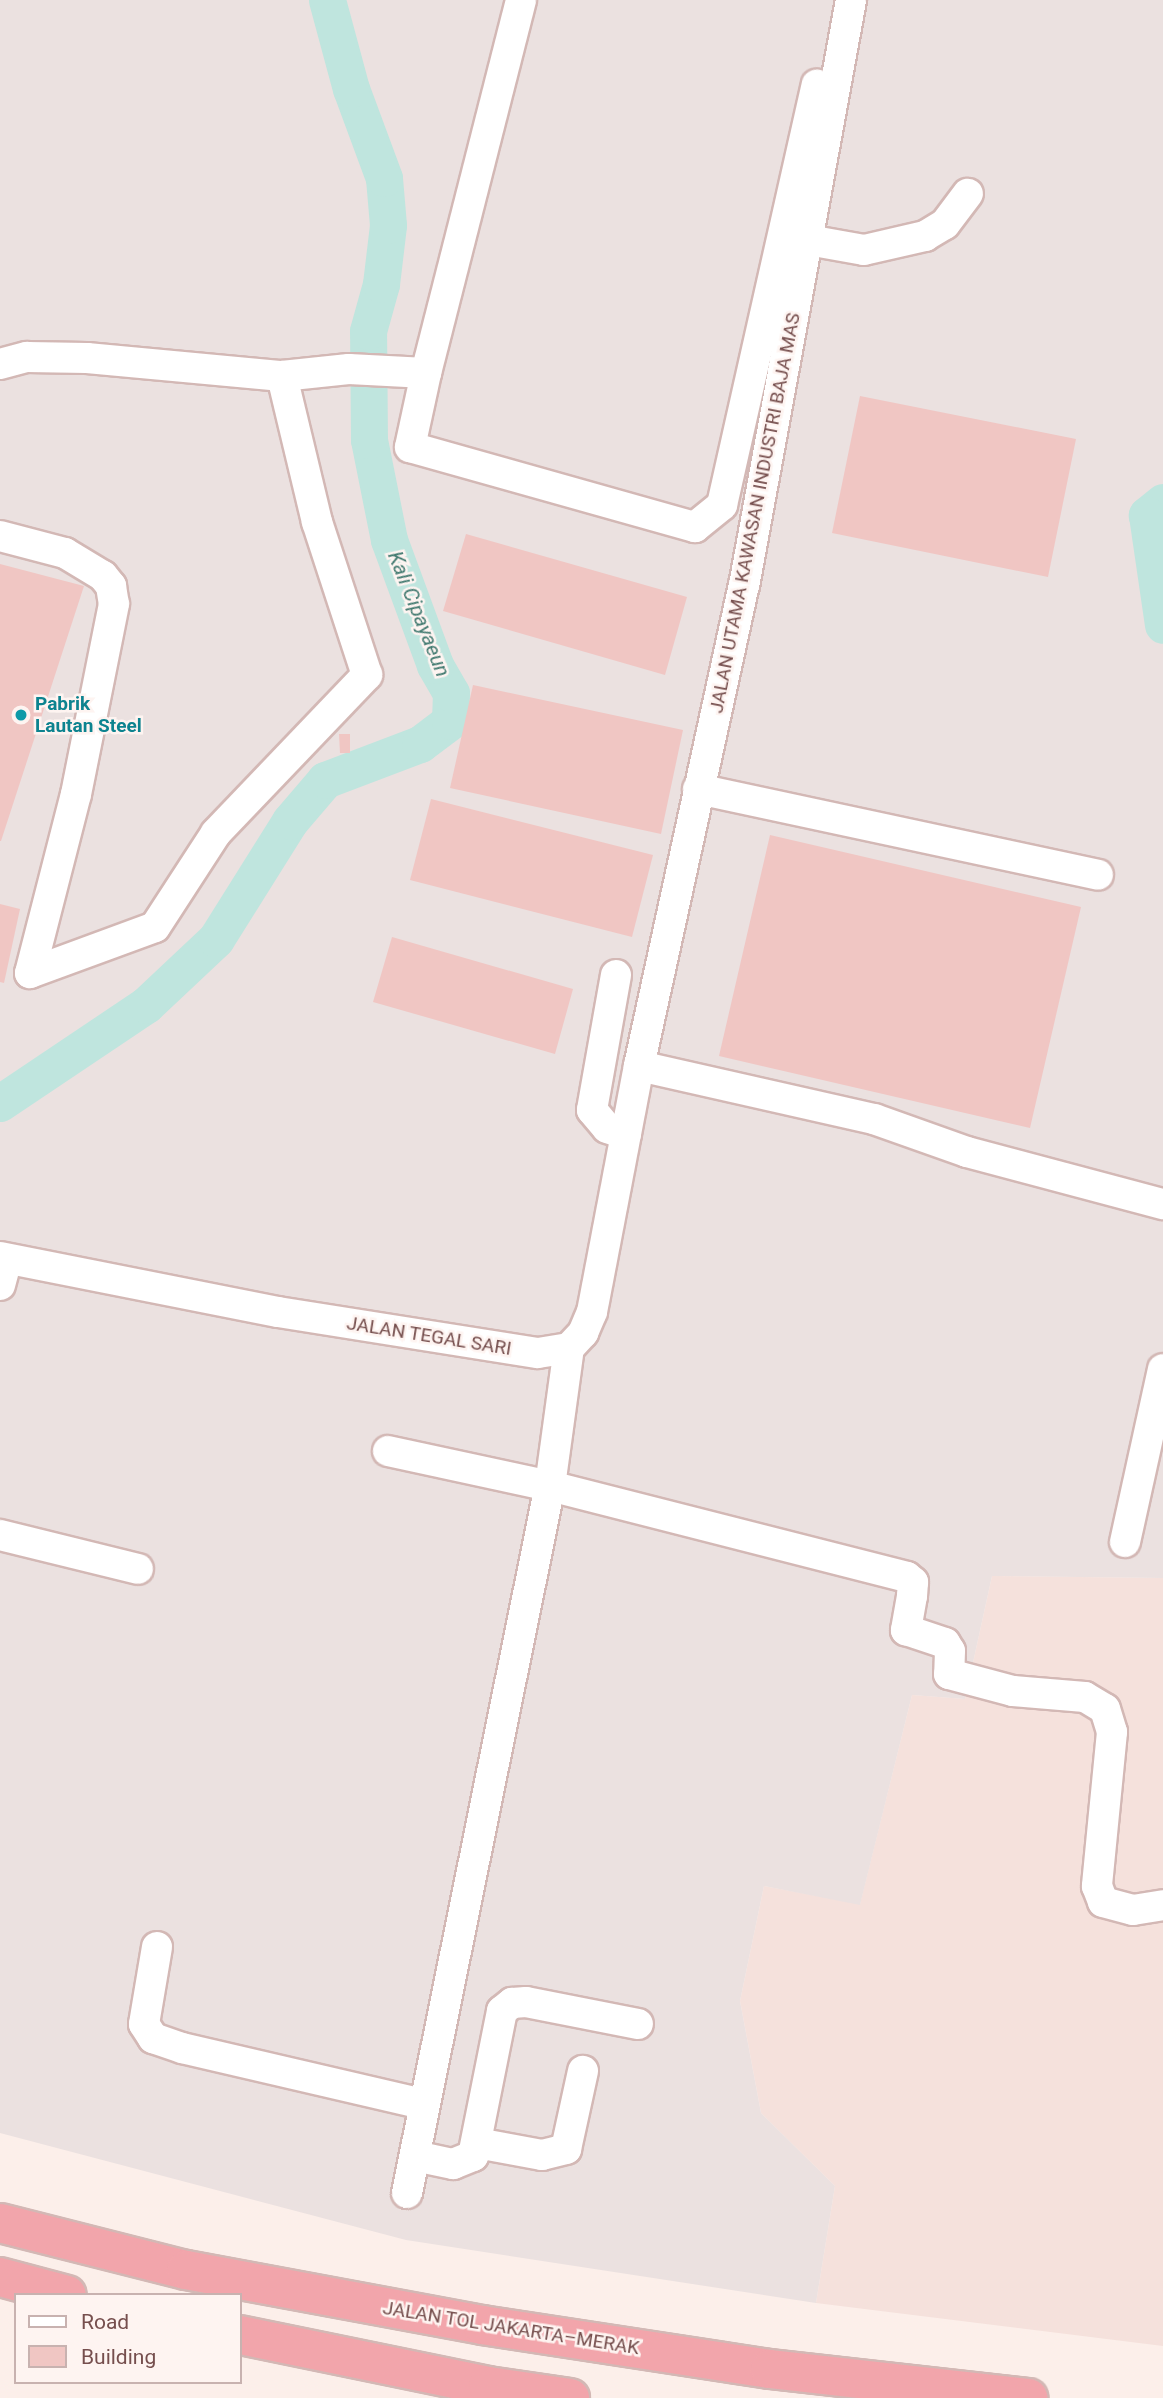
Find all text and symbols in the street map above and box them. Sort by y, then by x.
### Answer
street label: JALAN UTAMA KAWASAN INDUSTRI BAJA MAS [705,311,805,715]
water label: Kali Cipayaeun [382,547,456,681]
place label: Pabrik Lautan Steel [35,693,142,737]
marker: Pabrik Lautan Steel [13,707,29,723]
street label: JALAN TEGAL SARI [345,1312,513,1360]
legend [14,2293,242,2384]
street label: JALAN TOL JAKARTA–MERAK [381,2296,641,2360]
text: Road [81,2310,129,2334]
text: Building [81,2345,156,2369]

